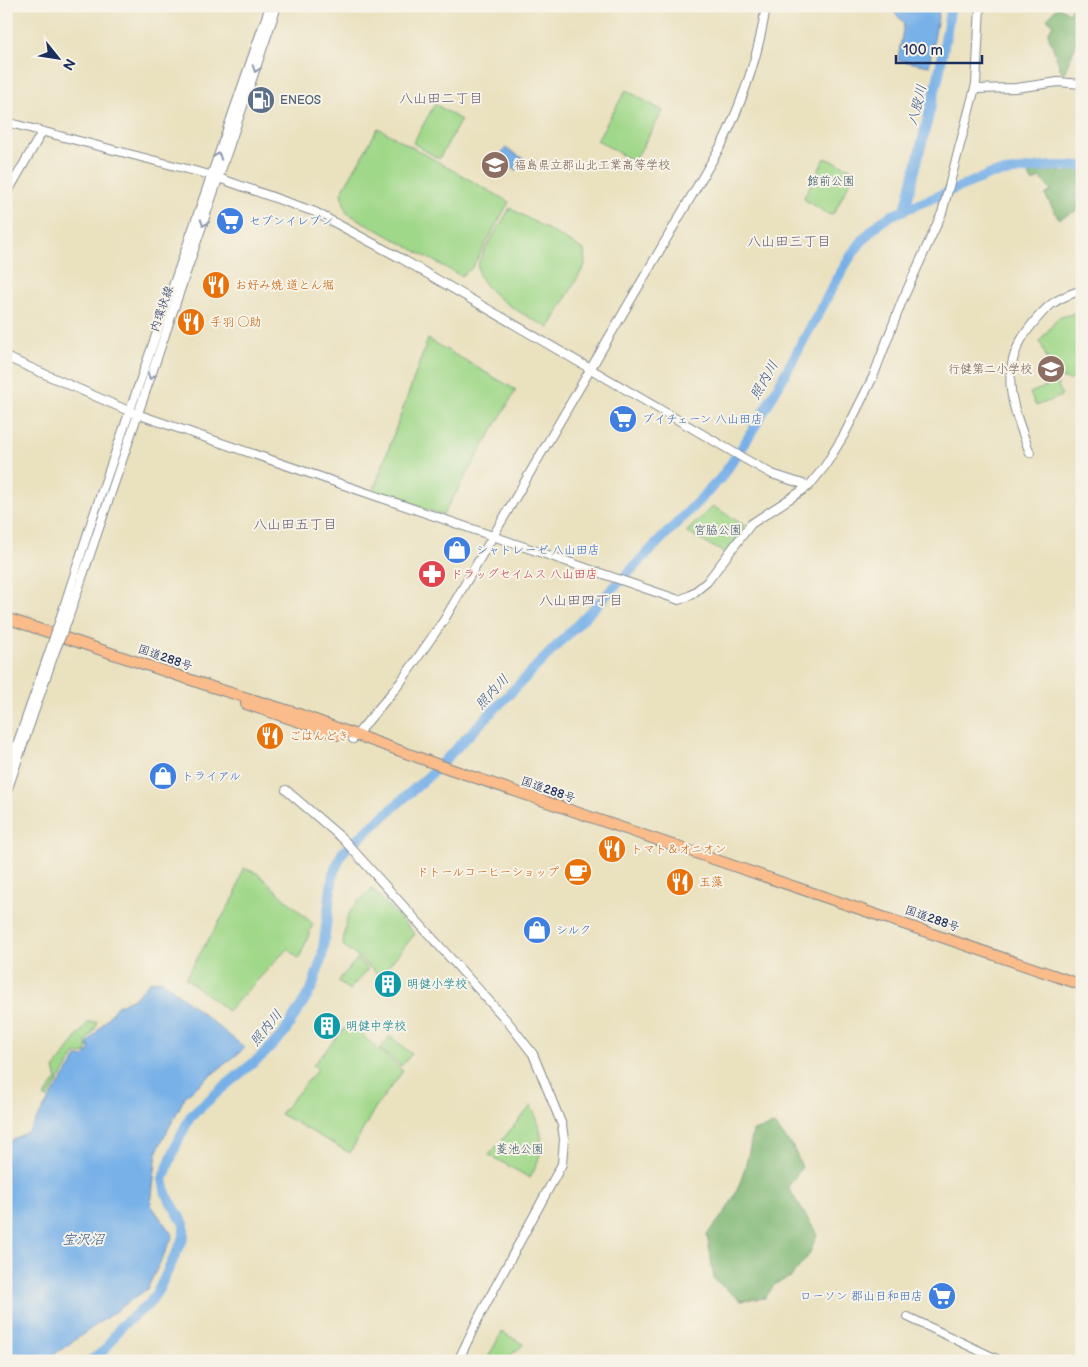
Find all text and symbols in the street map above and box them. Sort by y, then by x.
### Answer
north arrow [32,32,82,82]
scale bar [896,32,982,64]
text: 100 m [903,41,943,60]
text: N [59,55,79,73]
one-way arrow [252,64,262,73]
water label: 八股川 [904,83,930,127]
fuel station icon: ENEOS [246,85,276,115]
district label: 八山田二丁目 [399,90,483,107]
place label: ENEOS [280,93,321,108]
school or university icon: 福島県立郡山北工業高等学校 [480,150,510,180]
one-way arrow [212,152,222,161]
place label: 福島県立郡山北工業高等学校 [514,158,670,173]
park label: 館前公園 [807,174,855,189]
supermarket icon: セブンイレブン [215,206,245,236]
place label: セブンイレブン [249,214,333,229]
one-way arrow [200,218,210,227]
district label: 八山田三丁目 [747,233,831,250]
restaurant icon: お好み焼 道とん堀 [201,270,231,300]
place label: お好み焼 道とん堀 [235,278,334,293]
street label: 内環状線 [147,284,177,334]
restaurant icon: 手羽 ○助 [176,307,206,337]
place label: 手羽 ○助 [210,315,261,330]
school or university icon: 行健第二小学校 [1036,354,1066,384]
water label: 照内川 [746,358,782,402]
place label: 行健第二小学校 [948,362,1032,377]
one-way arrow [147,372,157,380]
supermarket icon: ブイチェーン 八山田店 [608,404,638,434]
place label: ブイチェーン 八山田店 [642,412,763,427]
district label: 八山田五丁目 [253,516,337,533]
park label: 宮脇公園 [694,523,742,538]
shop icon: シャトレーゼ 八山田店 [442,535,472,565]
place label: シャトレーゼ 八山田店 [476,543,600,558]
pharmacy icon: ドラッグセイムス 八山田店 [417,559,447,589]
place label: ドラッグセイムス 八山田店 [451,567,598,582]
district label: 八山田四丁目 [539,592,623,609]
street label: 国道288号 [136,642,194,674]
water label: 照内川 [471,671,513,713]
restaurant icon: ごはんどき [255,721,285,751]
place label: ごはんどき [289,729,349,744]
shop icon: トライアル [148,761,178,791]
place label: トライアル [182,769,241,784]
street label: 国道288号 [519,774,577,806]
restaurant icon: トマト＆オニオン [597,834,627,864]
place label: トマト＆オニオン [631,842,727,857]
cafe icon: ドトールコーヒーショップ [563,857,593,887]
place label: ドトールコーヒーショップ [417,865,559,880]
restaurant icon: 玉藻 [665,867,695,897]
place label: 玉藻 [699,875,723,890]
street label: 国道288号 [903,903,961,935]
shop icon: シルク [522,915,552,945]
place label: シルク [556,923,591,938]
building icon: 明健小学校 [373,969,403,999]
place label: 明健小学校 [407,977,467,992]
water label: 照内川 [246,1006,286,1050]
building icon: 明健中学校 [312,1011,342,1041]
place label: 明健中学校 [346,1019,406,1034]
park label: 菱池公園 [496,1142,544,1157]
water label: 宝沢沼 [62,1231,105,1248]
supermarket icon: ローソン 郡山日和田店 [927,1281,957,1311]
place label: ローソン 郡山日和田店 [800,1289,923,1304]

